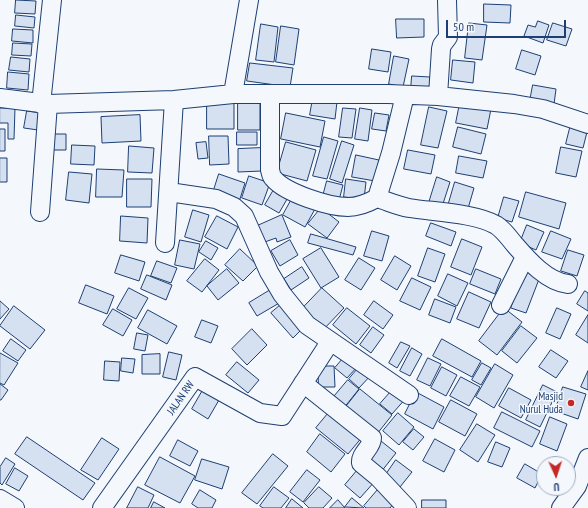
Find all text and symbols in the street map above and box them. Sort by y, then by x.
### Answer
scale bar [448,12,568,38]
text: 50 m [453,19,474,34]
street label: JALAN RW [165,379,197,417]
place label: Masjid Nurul Huda [520,390,563,416]
marker: Masjid Nurul Huda [566,398,576,408]
north arrow [536,456,576,496]
text: U [553,480,560,494]

